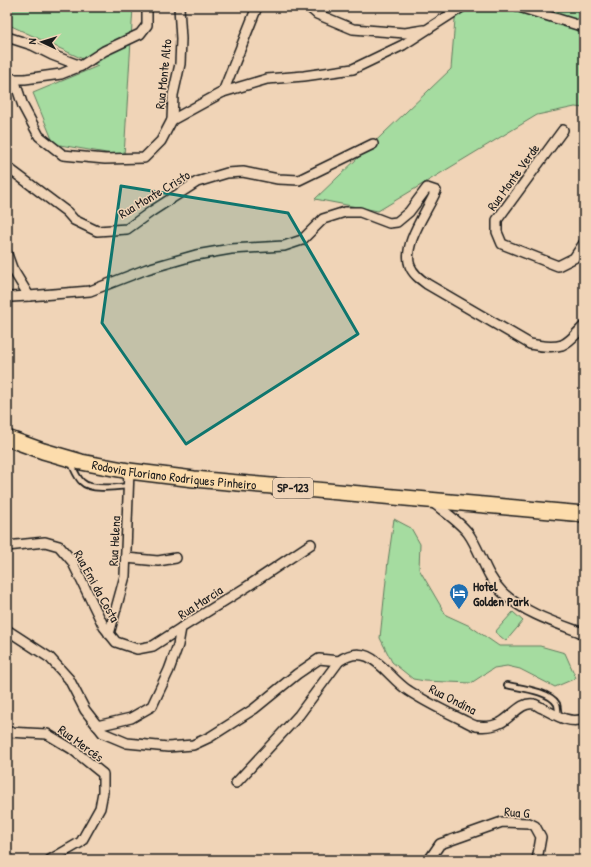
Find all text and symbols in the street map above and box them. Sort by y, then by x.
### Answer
north arrow [22,22,62,62]
text: N [25,38,39,45]
street label: Rua Monte Alto [150,38,176,110]
street label: Rua Monte Verde [483,140,543,214]
street label: Rua Monte Cristo [115,166,193,222]
street label: Rodovia Floriano Rodrigues Pinheiro [90,455,257,494]
road number: SP-123 [273,478,313,498]
street label: Rua Helena [104,516,124,566]
street label: Rua Emi da Costa [70,547,124,625]
place label: Hotel Golden Park [473,577,529,610]
street label: Rua Marcia [174,581,226,623]
hotel icon: Hotel Golden Park [448,582,470,610]
street label: Rua Ondina [426,679,480,719]
street label: Rua Mercês [55,720,107,766]
street label: Rua G [504,802,531,822]

